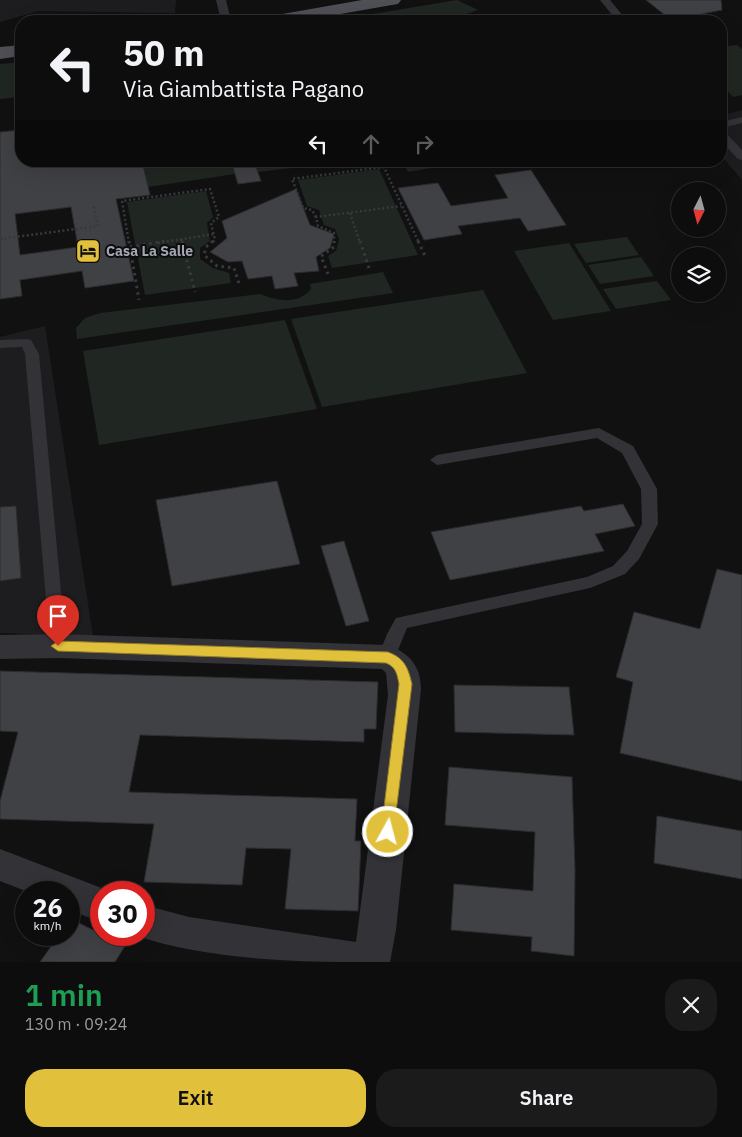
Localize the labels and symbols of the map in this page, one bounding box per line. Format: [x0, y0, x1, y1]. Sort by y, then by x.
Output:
north arrow [671, 182, 726, 238]
hotel icon: Casa La Salle [75, 238, 101, 264]
place label: Casa La Salle [106, 242, 193, 260]
pin [37, 595, 79, 646]
position arrow [361, 805, 413, 857]
speed limit sign: 30 [90, 881, 155, 946]

